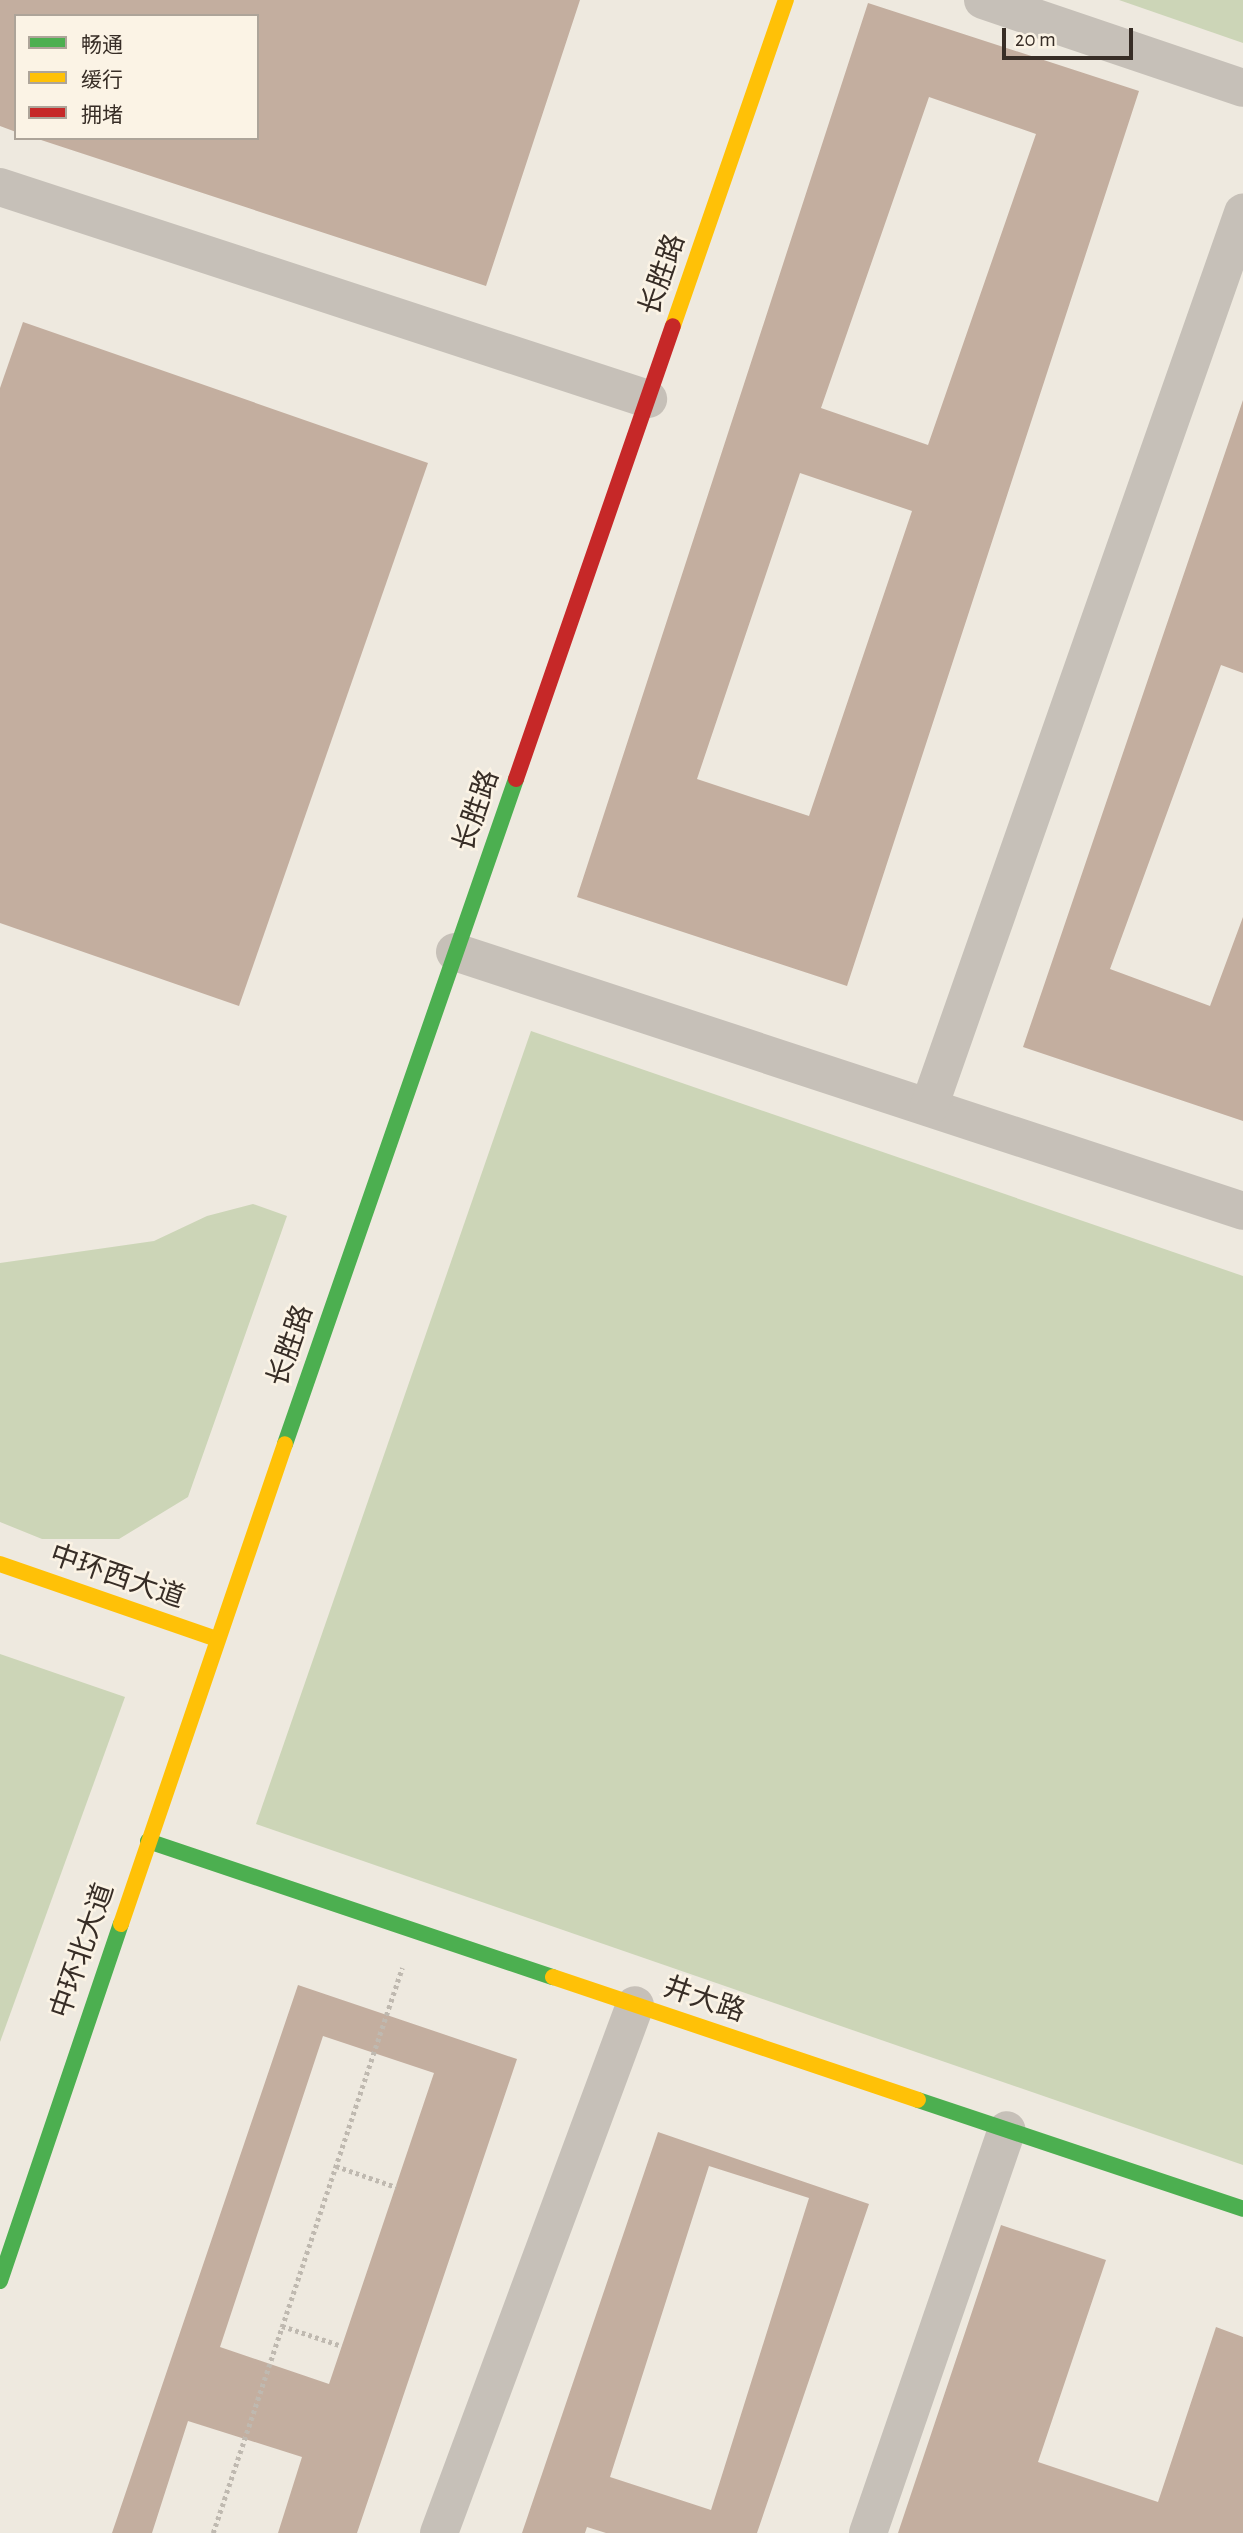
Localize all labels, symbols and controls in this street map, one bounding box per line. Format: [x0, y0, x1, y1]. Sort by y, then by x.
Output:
legend [14, 14, 259, 140]
scale bar [1005, 14, 1136, 58]
text: 20 m [1015, 29, 1056, 50]
text: 畅通 [81, 35, 123, 56]
text: 缓行 [81, 70, 123, 91]
text: 拥堵 [81, 105, 123, 126]
street label: 长胜路 [633, 230, 693, 320]
street label: 长胜路 [447, 766, 507, 856]
street label: 长胜路 [261, 1301, 321, 1391]
street label: 中环西大道 [45, 1538, 189, 1616]
street label: 中环北大道 [44, 1879, 122, 2023]
street label: 井大路 [659, 1970, 749, 2030]

